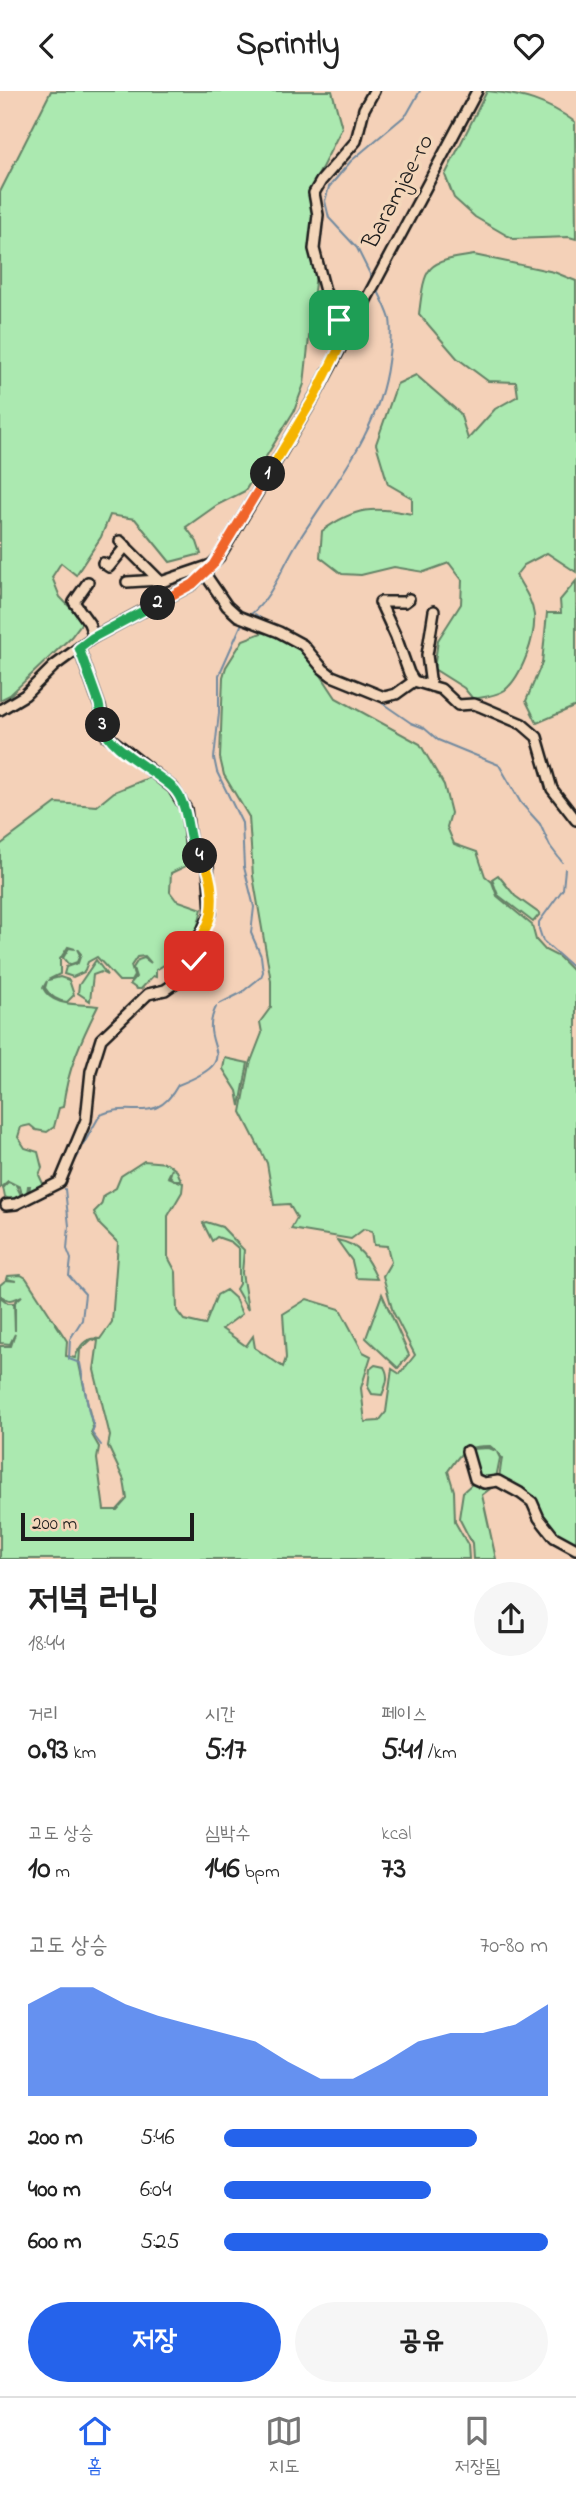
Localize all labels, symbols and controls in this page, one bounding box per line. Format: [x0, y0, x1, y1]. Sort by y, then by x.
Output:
text: Sprintly [236, 22, 340, 69]
icon: back [28, 27, 66, 65]
icon: heart [510, 27, 548, 65]
street label: Baramjae-ro [354, 128, 444, 257]
pin [309, 290, 369, 350]
icon: arrive [320, 301, 358, 339]
pin: 1 [250, 457, 286, 491]
text: 1 [264, 460, 271, 487]
pin: 2 [140, 585, 176, 621]
text: 2 [153, 589, 162, 616]
pin: 3 [86, 707, 120, 743]
text: 3 [99, 711, 106, 738]
pin: 4 [182, 839, 218, 873]
text: 4 [196, 842, 203, 869]
pin [164, 931, 224, 991]
icon: check [175, 942, 213, 980]
scale bar [21, 1511, 194, 1542]
text: 200 m [32, 1511, 77, 1538]
text: 저녁 러닝 [28, 1574, 160, 1630]
button: share [474, 1582, 548, 1656]
text: 18:44 [28, 1628, 65, 1661]
text: 거리 [28, 1702, 59, 1729]
text: 시간 [205, 1702, 235, 1729]
text: 페이스 [381, 1702, 427, 1729]
text: 0.93 [28, 1729, 69, 1773]
text: 5:17 [205, 1729, 246, 1773]
text: 5:41 [381, 1729, 423, 1773]
text: km [69, 1740, 96, 1767]
text: /km [423, 1740, 457, 1767]
text: 고도 상승 [28, 1821, 94, 1848]
text: 심박수 [205, 1821, 251, 1848]
text: kcal [381, 1821, 412, 1848]
text: 10 [28, 1848, 51, 1892]
text: 146 [205, 1848, 240, 1892]
text: 73 [381, 1848, 406, 1892]
text: m [51, 1859, 70, 1886]
text: bpm [240, 1859, 280, 1886]
text: 고도 상승 [28, 1930, 108, 1963]
text: 70–80 m [480, 1930, 548, 1963]
text: 200 m [28, 2122, 83, 2155]
text: 5:46 [140, 2122, 175, 2155]
text: 400 m [28, 2174, 81, 2207]
text: 6:04 [140, 2174, 172, 2207]
text: 600 m [28, 2226, 82, 2259]
text: 5:25 [140, 2226, 180, 2259]
button: 저장 [28, 2302, 281, 2382]
button: 공유 [295, 2302, 548, 2382]
tab: 홈 [76, 2412, 114, 2481]
tab: 지도 [265, 2412, 303, 2481]
tab: 저장됨 [454, 2412, 500, 2481]

